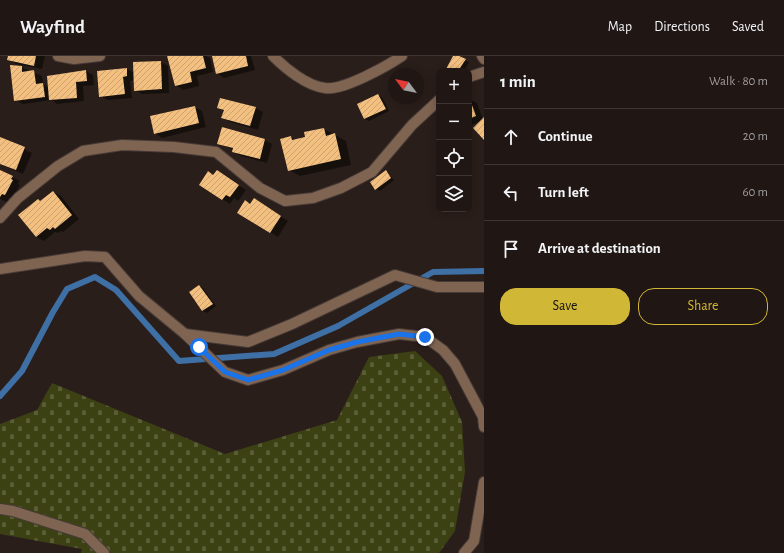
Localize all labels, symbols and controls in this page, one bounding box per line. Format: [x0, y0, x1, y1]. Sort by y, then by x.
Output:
text: Wayfind [20, 18, 85, 37]
text: Map [608, 20, 632, 34]
text: Directions [654, 20, 710, 34]
text: Saved [732, 20, 764, 34]
north arrow [388, 68, 424, 104]
map controls [436, 68, 472, 212]
button: + [436, 68, 472, 104]
text: 1 min [500, 73, 536, 90]
text: Walk · 80 m [709, 75, 768, 88]
button: − [436, 104, 472, 140]
icon: ahead [500, 126, 522, 148]
text: Continue [538, 129, 593, 144]
text: 20 m [743, 130, 768, 143]
button: locate [436, 140, 472, 176]
button: layers [436, 176, 472, 212]
icon: left [500, 182, 522, 204]
text: Turn left [538, 185, 589, 200]
text: 60 m [742, 186, 768, 199]
icon: arrive [500, 238, 522, 260]
text: Arrive at destination [538, 241, 661, 256]
button: Save [500, 288, 630, 325]
button: Share [638, 288, 768, 325]
route end [416, 328, 434, 346]
route start [190, 338, 208, 356]

